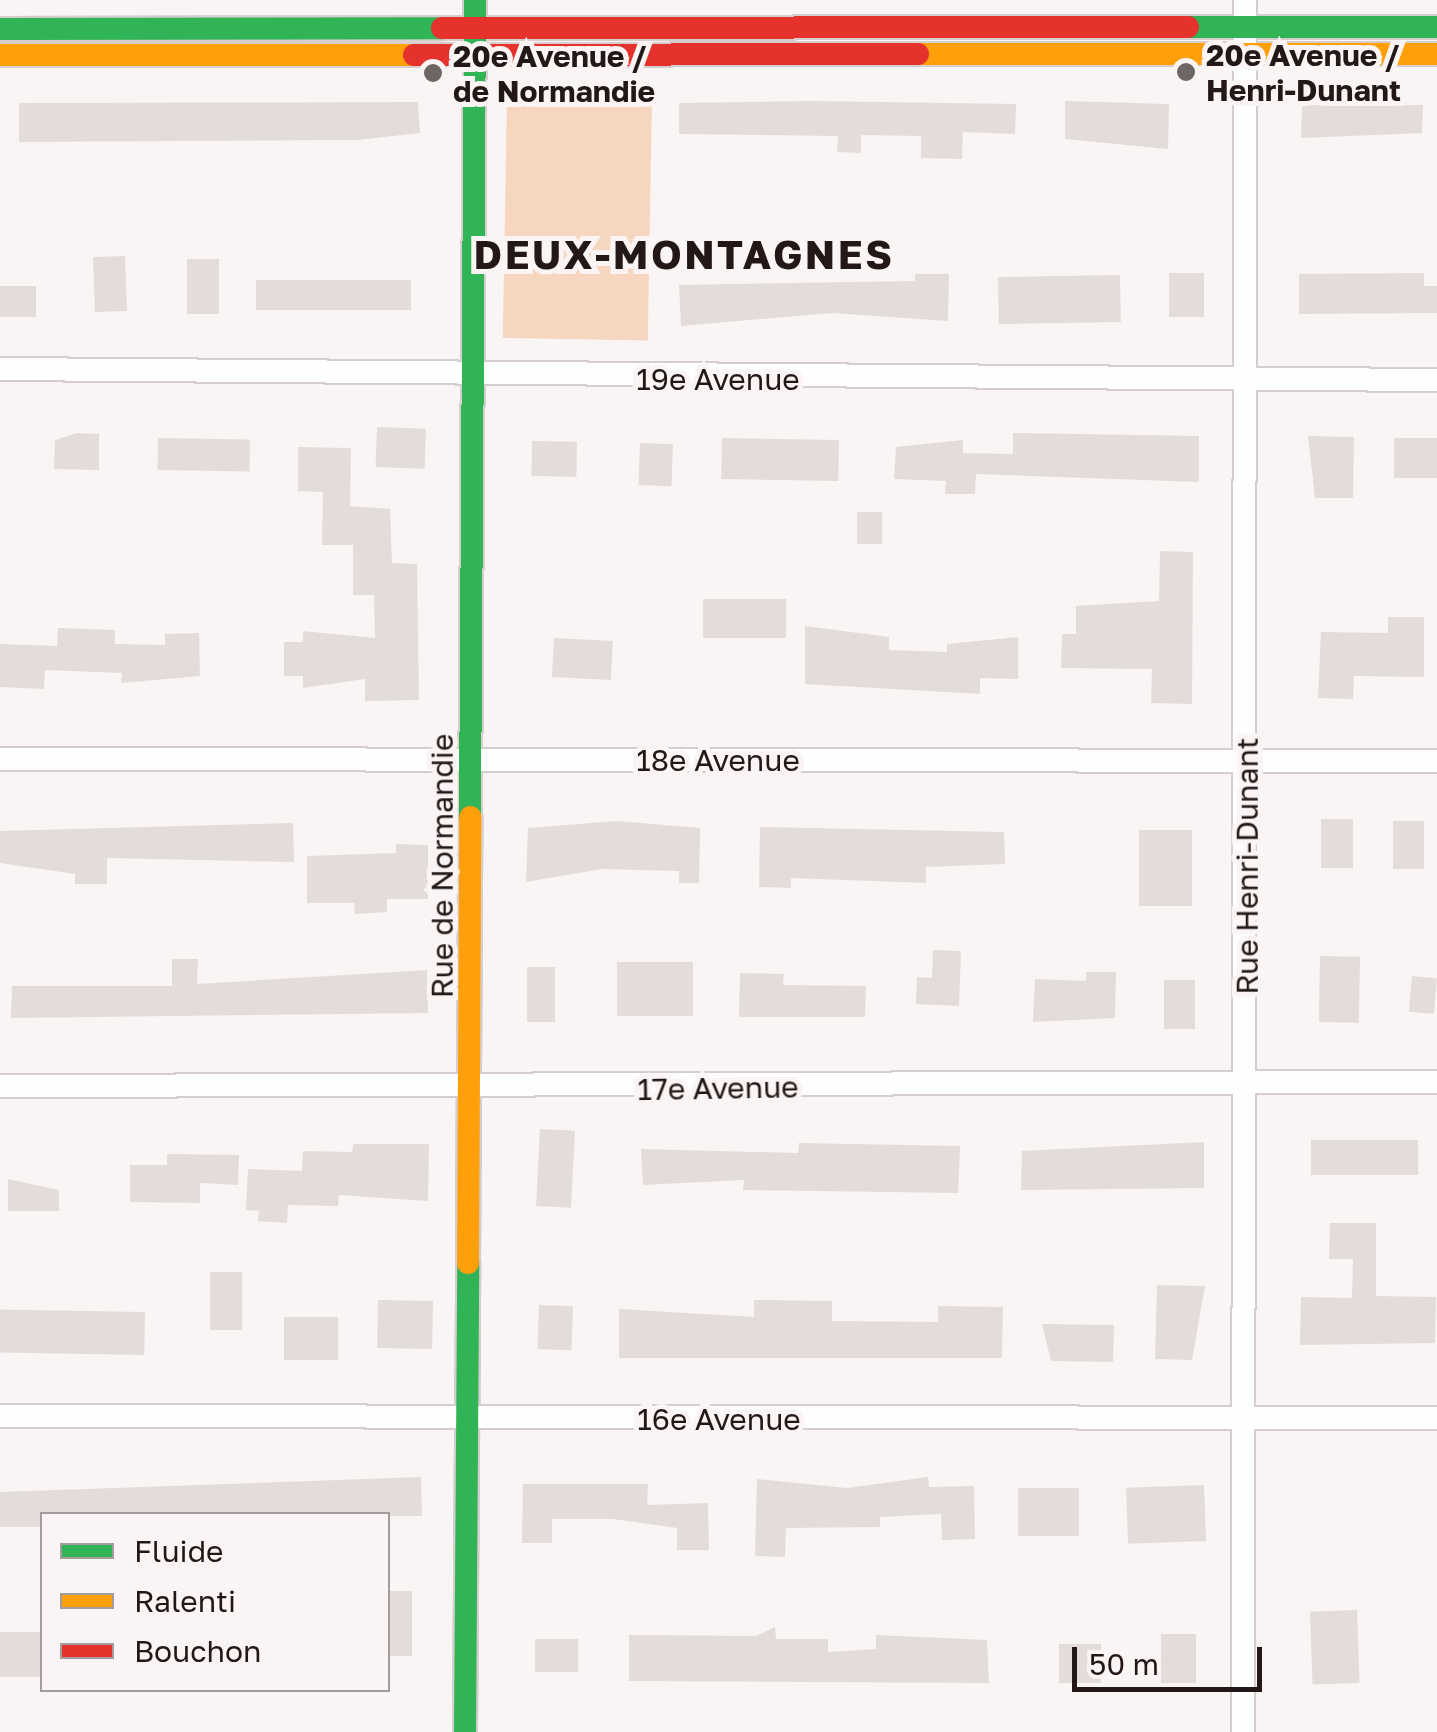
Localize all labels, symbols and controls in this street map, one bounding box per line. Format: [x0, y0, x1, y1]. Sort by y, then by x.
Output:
place label: 20e Avenue / Henri-Dunant [1206, 37, 1401, 108]
place label: 20e Avenue / de Normandie [453, 38, 655, 108]
marker: 20e Avenue / Henri-Dunant [1175, 61, 1197, 83]
marker: 20e Avenue / de Normandie [422, 62, 444, 84]
district label: DEUX-MONTAGNES [474, 230, 894, 278]
street label: 19e Avenue [636, 361, 800, 397]
street label: Rue de Normandie [424, 734, 460, 998]
street label: Rue Henri-Dunant [1229, 737, 1265, 995]
street label: 18e Avenue [636, 742, 800, 778]
street label: 17e Avenue [637, 1069, 799, 1107]
street label: 16e Avenue [637, 1401, 801, 1437]
legend [40, 1512, 390, 1692]
text: Fluide [134, 1533, 224, 1569]
text: Ralenti [134, 1583, 236, 1619]
scale bar [1077, 1627, 1267, 1689]
text: Bouchon [134, 1633, 262, 1669]
text: 50 m [1089, 1646, 1159, 1682]

